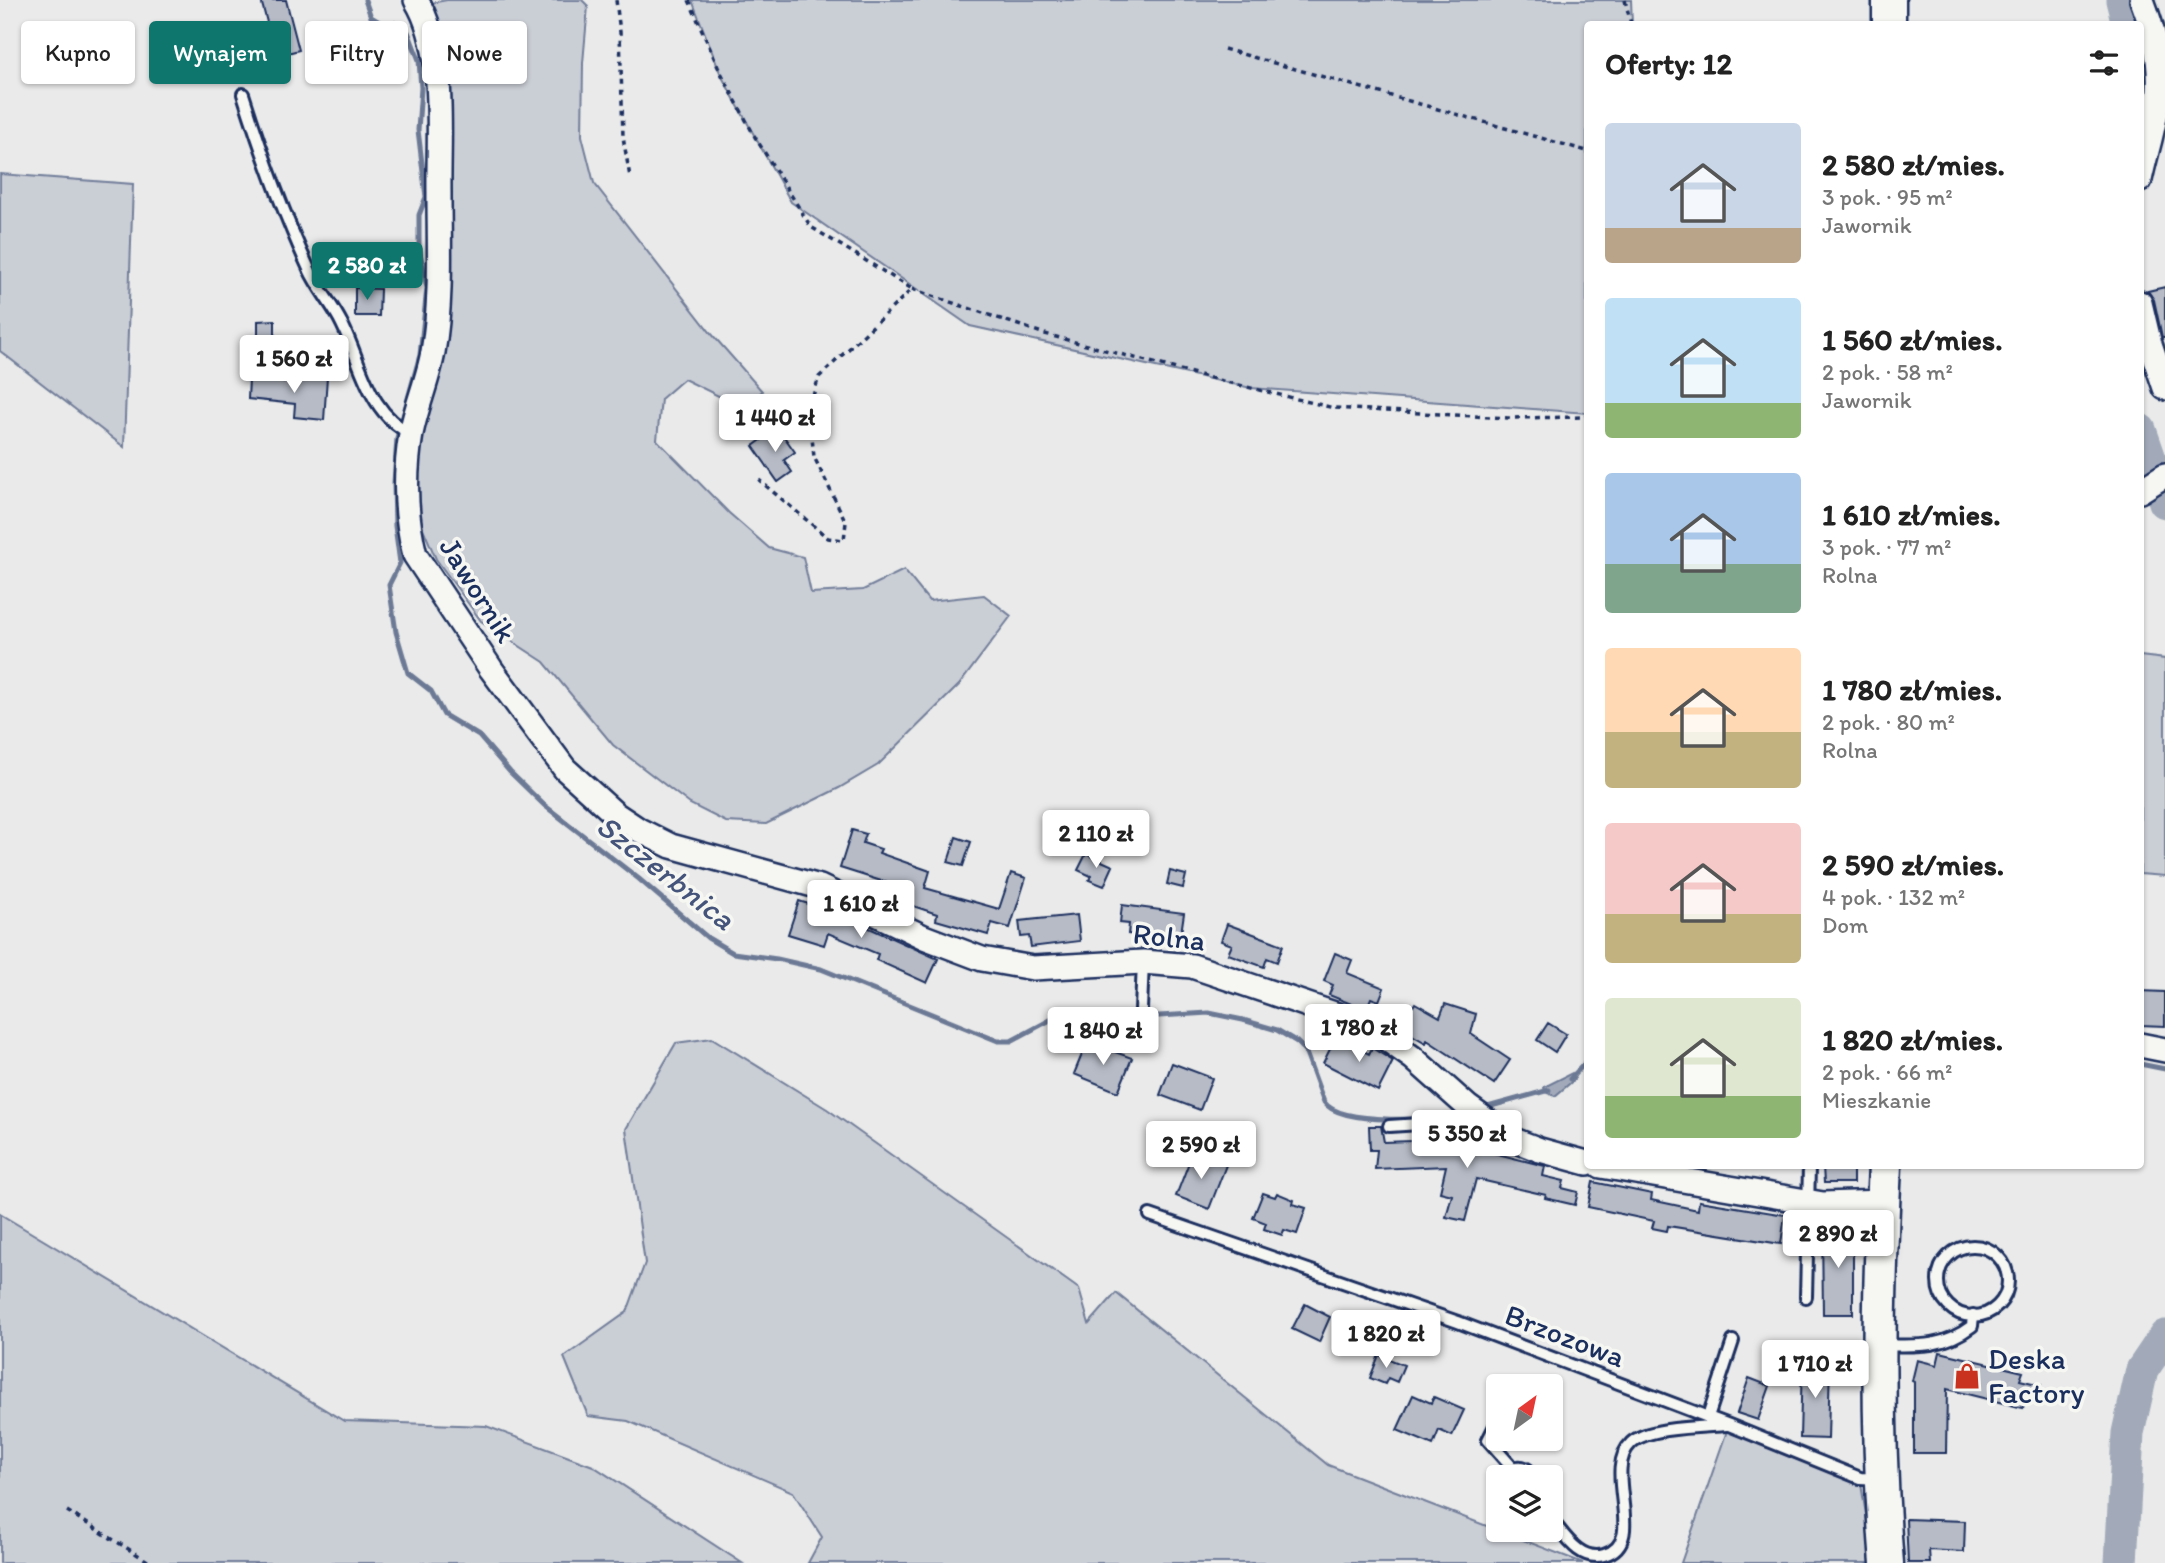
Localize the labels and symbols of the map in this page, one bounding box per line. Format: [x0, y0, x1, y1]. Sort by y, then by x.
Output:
pin: 2 580 zł [295, 243, 439, 302]
pin: 1 560 zł [222, 336, 366, 395]
pin: 1 440 zł [703, 394, 847, 454]
street label: Jawornik [432, 530, 525, 649]
water label: Szczerbnica [589, 806, 743, 938]
pin: 2 110 zł [1024, 810, 1168, 870]
pin: 1 610 zł [789, 880, 933, 940]
street label: Rolna [1131, 914, 1207, 959]
pin: 1 780 zł [1287, 1004, 1431, 1064]
pin: 1 840 zł [1031, 1007, 1175, 1067]
pin: 5 350 zł [1395, 1110, 1539, 1170]
pin: 2 590 zł [1129, 1122, 1273, 1181]
pin: 2 890 zł [1766, 1210, 1910, 1270]
street label: Brzozowa [1500, 1296, 1631, 1375]
pin: 1 820 zł [1314, 1310, 1458, 1370]
pin: 1 710 zł [1743, 1340, 1887, 1400]
place label: Deska Factory [1988, 1340, 2085, 1411]
shop icon: Deska Factory [1952, 1361, 1982, 1391]
north arrow [1486, 1374, 1563, 1451]

